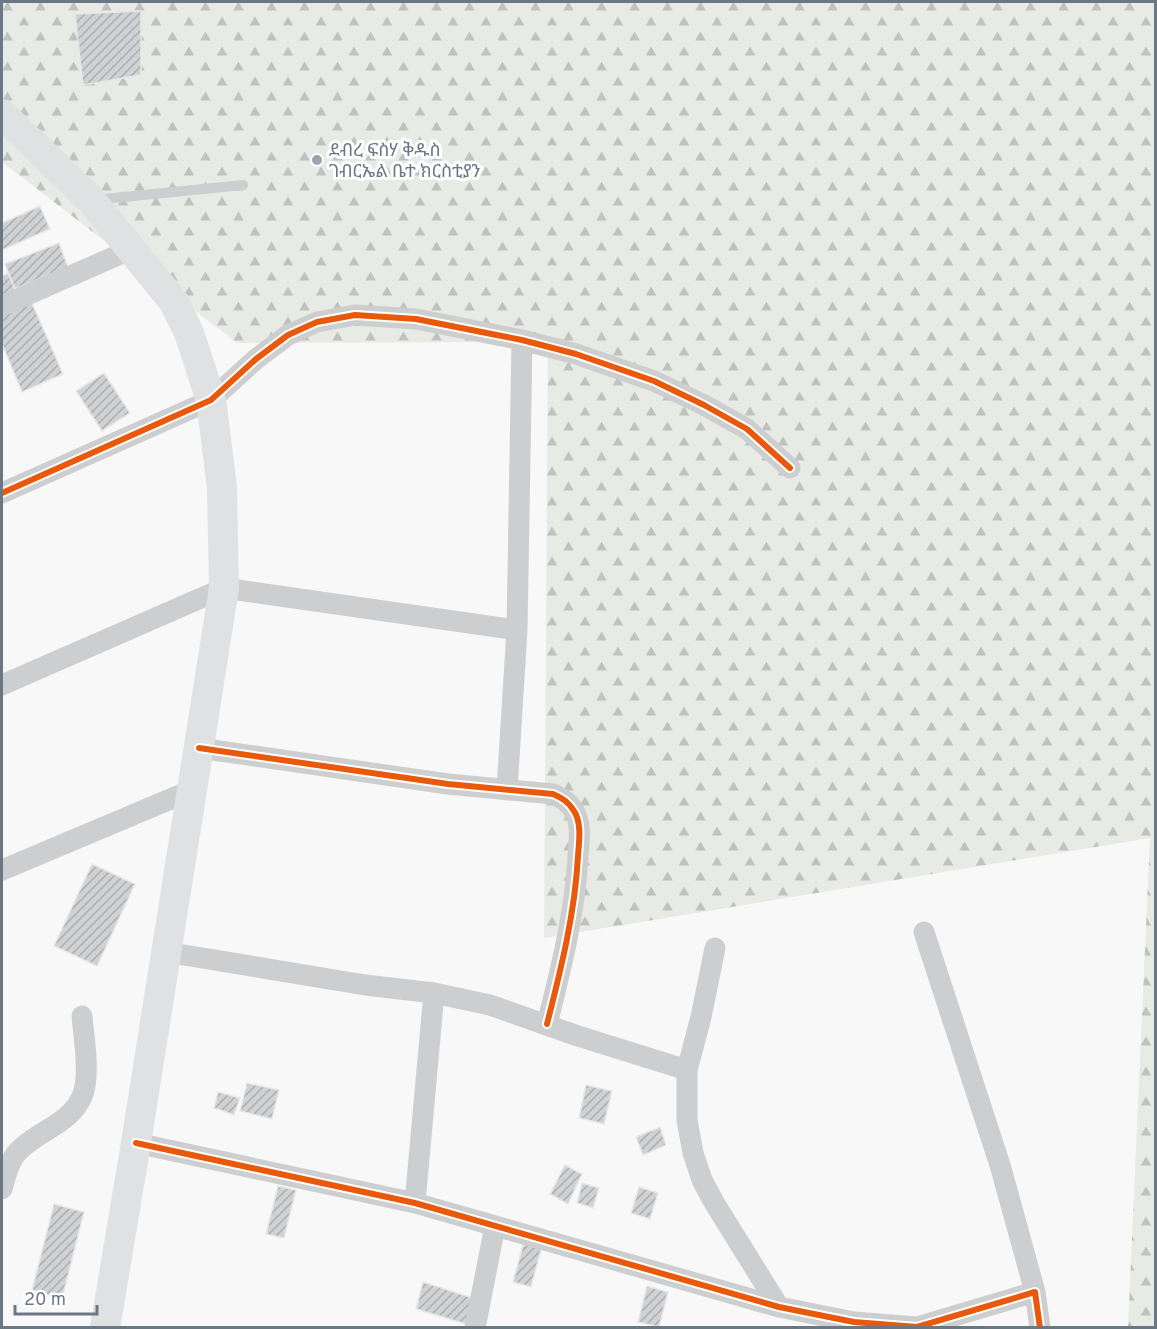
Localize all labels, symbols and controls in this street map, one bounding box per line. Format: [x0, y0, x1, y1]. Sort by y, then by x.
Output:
place label: ደብረ ፍስሃ ቅዱስ ገብርኤል ቤተ ክርስቲያን [329, 140, 481, 184]
marker: ደብረ ፍስሃ ቅዱስ ገብርኤል ቤተ ክርስቲያን [310, 153, 324, 167]
scale bar [15, 1278, 98, 1316]
text: 20 m [24, 1289, 66, 1312]

